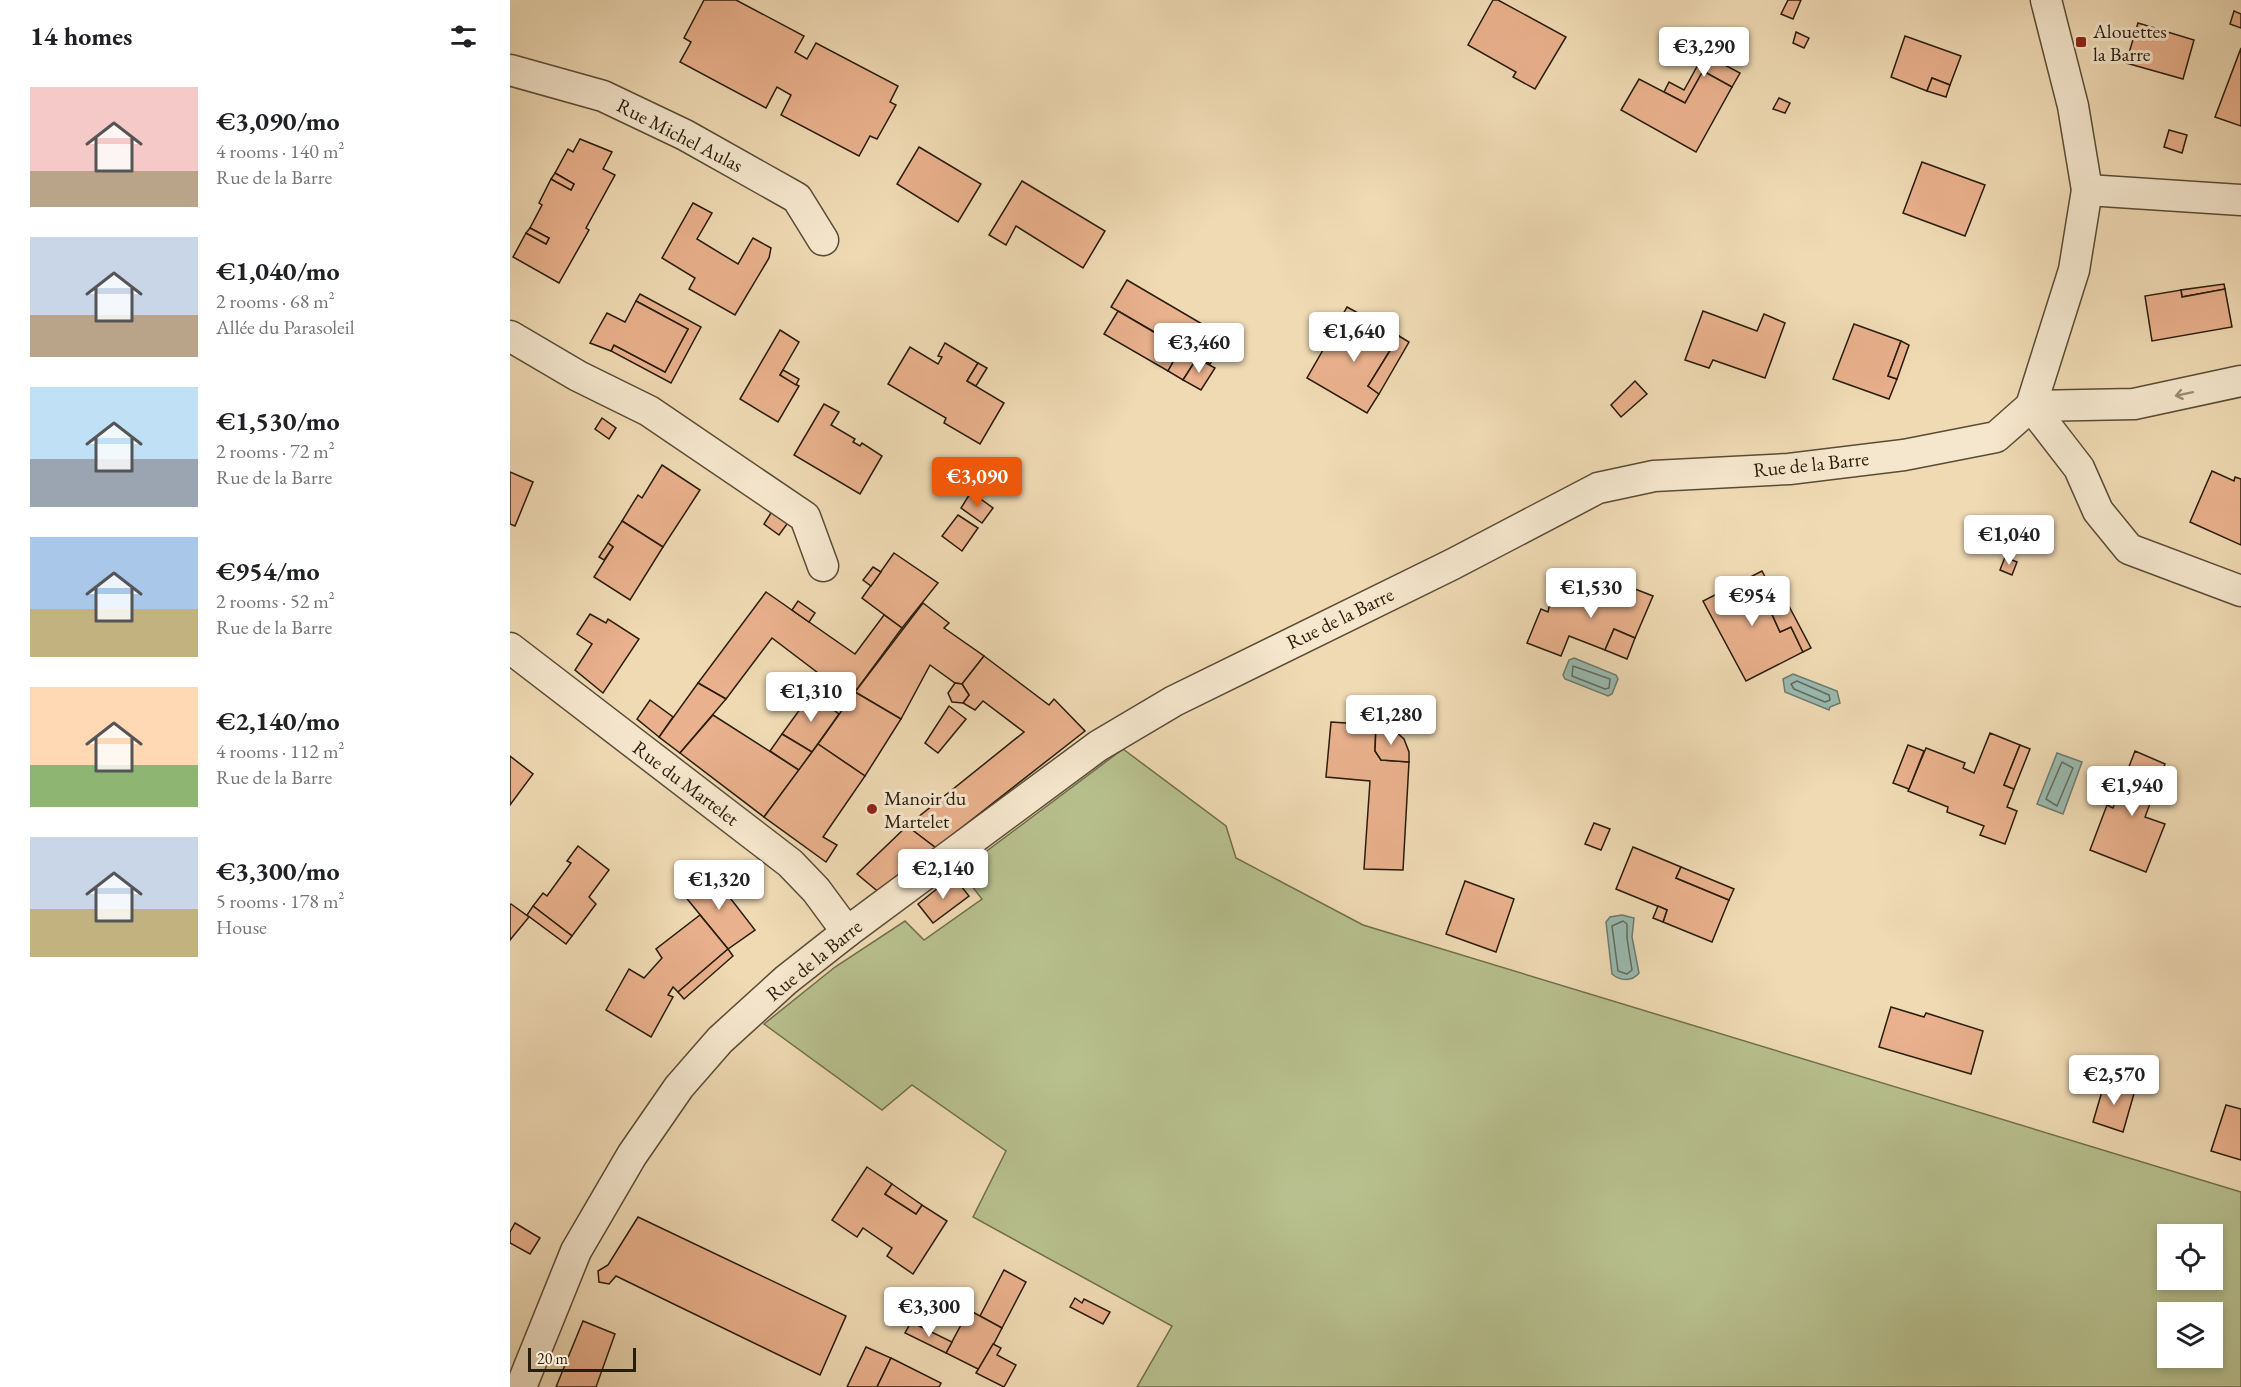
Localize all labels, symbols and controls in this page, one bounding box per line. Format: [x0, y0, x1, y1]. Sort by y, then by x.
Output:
place label: Alouettes la Barre [2092, 18, 2167, 67]
text: 14 homes [30, 19, 132, 53]
icon: filters [447, 20, 480, 53]
pin: €3,290 [1655, 27, 1753, 78]
text: €3,290 [1673, 33, 1735, 59]
marker: Alouettes la Barre [2074, 35, 2088, 49]
street label: Rue Michel Aulas [613, 92, 747, 178]
text: €3,090/mo [216, 104, 340, 138]
icon: home [78, 111, 150, 183]
text: 4 rooms · 140 m² [216, 138, 344, 164]
text: Rue de la Barre [216, 164, 332, 190]
text: €1,040/mo [216, 254, 340, 288]
icon: home [78, 261, 150, 333]
text: 2 rooms · 68 m² [216, 288, 335, 314]
pin: €1,640 [1305, 312, 1403, 363]
text: Allée du Parasoleil [216, 314, 355, 340]
text: €1,640 [1323, 318, 1385, 344]
pin: €3,460 [1150, 323, 1248, 374]
text: €3,460 [1168, 329, 1230, 355]
one-way arrow [2175, 388, 2194, 400]
text: €1,530/mo [216, 404, 340, 438]
icon: home [78, 411, 150, 483]
text: 2 rooms · 72 m² [216, 438, 335, 464]
street label: Rue de la Barre [1752, 445, 1870, 483]
pin: €3,090 [928, 457, 1026, 508]
text: €3,090 [946, 463, 1008, 489]
text: Rue de la Barre [216, 464, 332, 490]
pin: €1,040 [1960, 515, 2058, 566]
text: €1,040 [1978, 521, 2040, 547]
text: €954/mo [216, 554, 319, 588]
icon: home [78, 561, 150, 633]
pin: €1,530 [1542, 568, 1640, 619]
text: €1,530 [1560, 574, 1622, 600]
pin: €954 [1716, 576, 1788, 627]
street label: Rue de la Barre [1282, 581, 1398, 655]
text: €954 [1729, 582, 1775, 608]
text: 2 rooms · 52 m² [216, 588, 335, 614]
text: Rue de la Barre [216, 614, 332, 640]
pin: €1,310 [762, 672, 860, 723]
text: €1,310 [780, 678, 842, 704]
pin: €1,280 [1342, 695, 1440, 746]
text: €1,280 [1360, 701, 1422, 727]
text: €2,140/mo [216, 704, 340, 738]
icon: home [78, 711, 150, 783]
street label: Rue du Martelet [628, 735, 745, 832]
text: 4 rooms · 112 m² [216, 738, 344, 764]
text: Rue de la Barre [216, 764, 332, 790]
pin: €1,940 [2083, 766, 2181, 817]
text: €1,940 [2101, 772, 2163, 798]
place label: Manoir du Martelet [884, 785, 967, 834]
marker: Manoir du Martelet [865, 802, 879, 816]
pin: €2,140 [894, 849, 992, 900]
text: €3,300/mo [216, 854, 340, 888]
text: €2,140 [912, 855, 974, 881]
pin: €1,320 [670, 860, 768, 911]
icon: home [78, 861, 150, 933]
text: €1,320 [688, 866, 750, 892]
text: 5 rooms · 178 m² [216, 888, 344, 914]
street label: Rue de la Barre [761, 913, 867, 1007]
text: House [216, 914, 267, 940]
pin: €2,570 [2065, 1055, 2163, 1106]
text: €2,570 [2083, 1061, 2145, 1087]
map controls [2157, 1224, 2223, 1368]
button: locate [2157, 1224, 2223, 1290]
pin: €3,300 [880, 1287, 978, 1338]
text: €3,300 [898, 1293, 960, 1319]
button: layers [2157, 1302, 2223, 1368]
scale bar [528, 1345, 636, 1372]
text: 20 m [537, 1348, 568, 1369]

